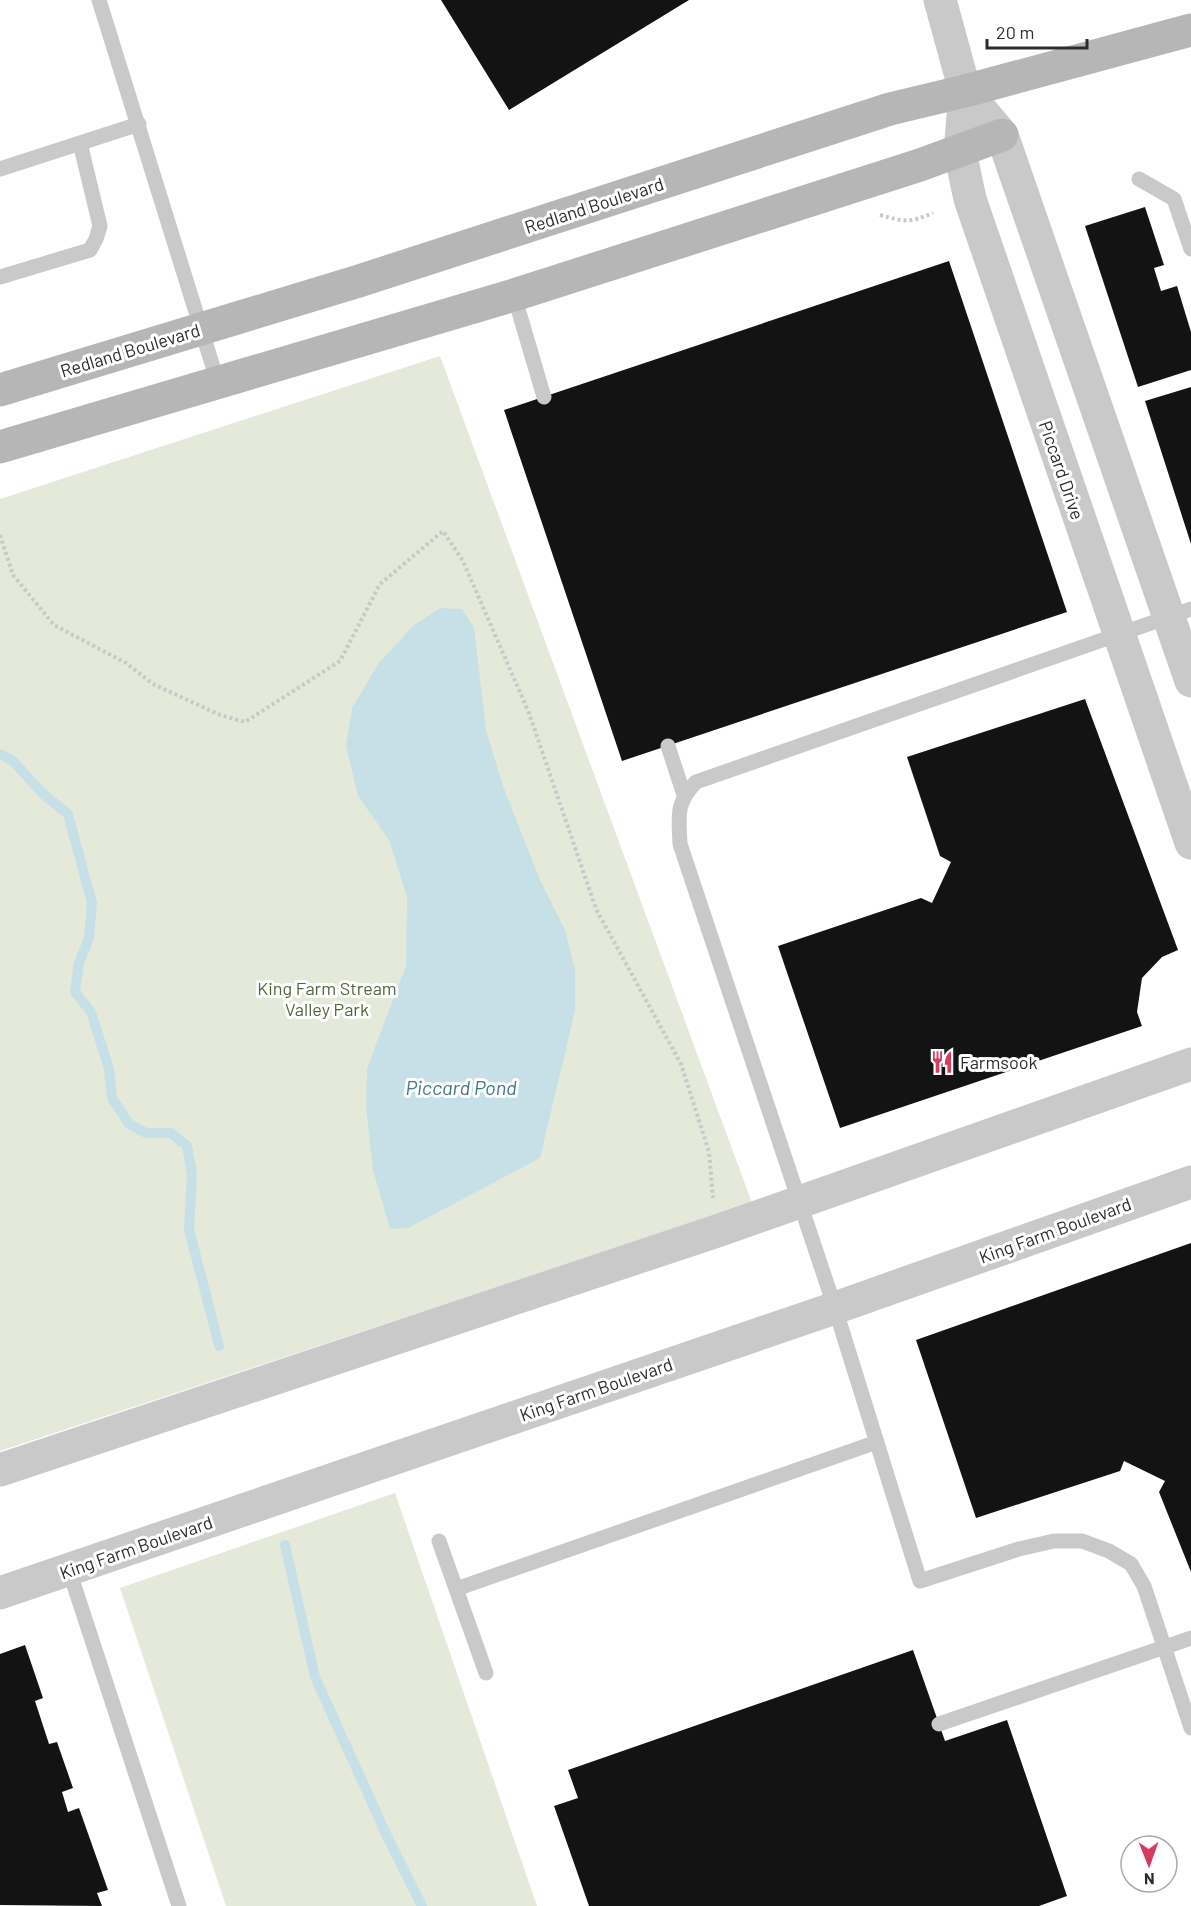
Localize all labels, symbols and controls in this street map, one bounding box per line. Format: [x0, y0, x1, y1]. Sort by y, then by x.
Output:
scale bar [987, 12, 1088, 50]
text: 20 m [996, 21, 1034, 43]
street label: Redland Boulevard [522, 172, 666, 238]
street label: Redland Boulevard [58, 318, 202, 382]
street label: Piccard Drive [1035, 418, 1089, 522]
park label: King Farm Stream Valley Park [257, 977, 397, 1020]
restaurant icon: Farmsook [929, 1049, 955, 1075]
place label: Farmsook [960, 1051, 1038, 1073]
water label: Piccard Pond [405, 1075, 517, 1099]
street label: King Farm Boulevard [976, 1192, 1134, 1268]
street label: King Farm Boulevard [517, 1352, 675, 1426]
street label: King Farm Boulevard [57, 1510, 215, 1584]
north arrow [1119, 1834, 1179, 1894]
text: N [1144, 1870, 1155, 1889]

